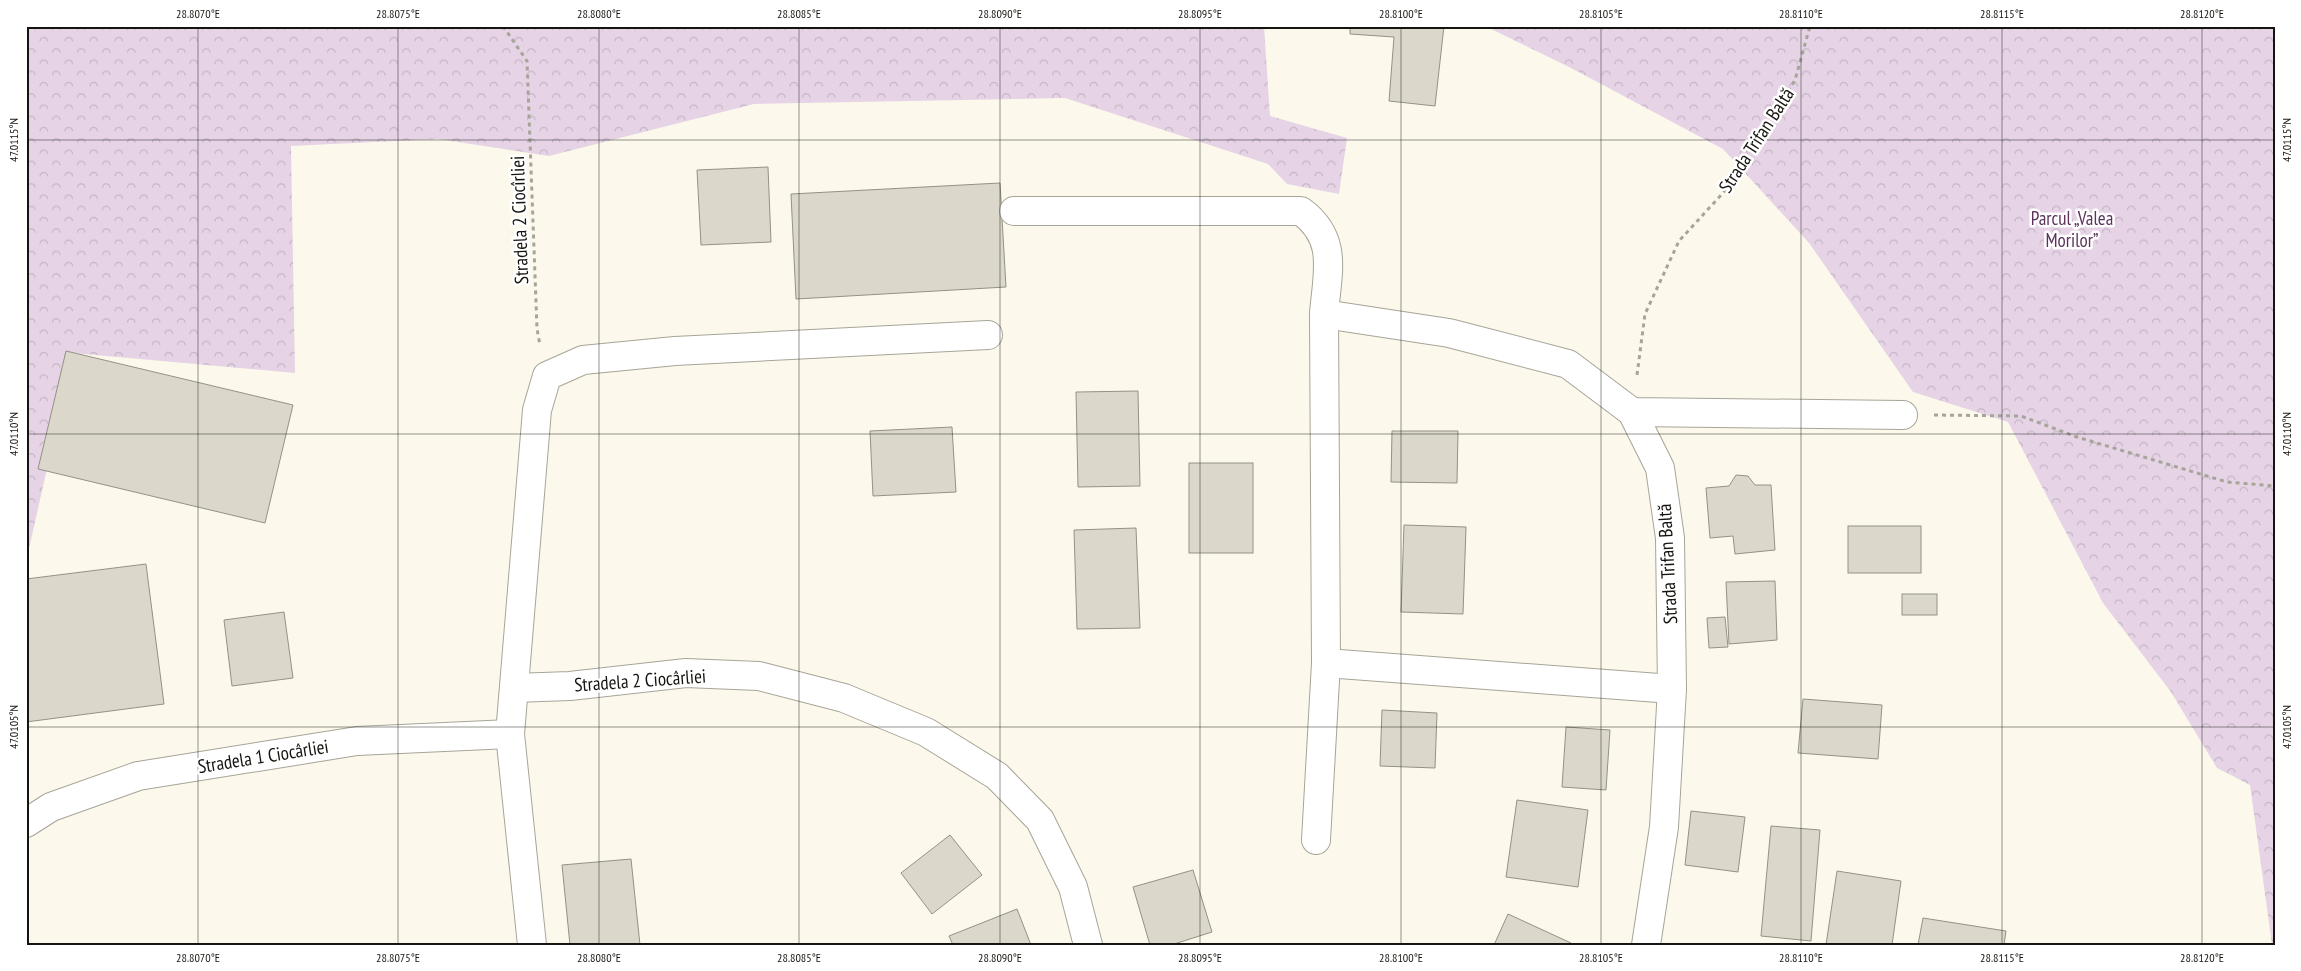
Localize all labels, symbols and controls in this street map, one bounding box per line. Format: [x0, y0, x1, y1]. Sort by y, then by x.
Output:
text: 28.8070°E [176, 6, 220, 21]
text: 28.8075°E [376, 6, 420, 21]
text: 28.8080°E [577, 6, 621, 21]
text: 28.8085°E [777, 6, 821, 21]
text: 28.8090°E [978, 6, 1022, 21]
text: 28.8095°E [1178, 6, 1222, 21]
text: 28.8100°E [1379, 6, 1423, 21]
text: 28.8105°E [1579, 6, 1623, 21]
text: 28.8110°E [1779, 6, 1823, 21]
text: 28.8115°E [1980, 6, 2024, 21]
text: 28.8120°E [2180, 6, 2224, 21]
street label: Strada Trifan Baltă [1713, 83, 1799, 197]
text: 47.0115°N [6, 118, 21, 162]
text: 47.0115°N [2279, 118, 2294, 162]
street label: Stradela 2 Ciocîrliei [505, 155, 533, 285]
park label: Parcul „Valea Morilor” [2031, 206, 2113, 252]
text: 47.0110°N [6, 412, 21, 456]
text: 47.0110°N [2279, 412, 2294, 456]
street label: Strada Trifan Baltă [1652, 503, 1682, 625]
street label: Stradela 2 Ciocârliei [573, 663, 707, 697]
text: 47.0105°N [6, 705, 21, 749]
text: 47.0105°N [2279, 705, 2294, 749]
street label: Stradela 1 Ciocârliei [196, 734, 330, 778]
text: 28.8070°E [176, 950, 220, 965]
text: 28.8075°E [376, 950, 420, 965]
text: 28.8080°E [577, 950, 621, 965]
text: 28.8085°E [777, 950, 821, 965]
text: 28.8090°E [978, 950, 1022, 965]
text: 28.8095°E [1178, 950, 1222, 965]
text: 28.8100°E [1379, 950, 1423, 965]
text: 28.8105°E [1579, 950, 1623, 965]
text: 28.8110°E [1779, 950, 1823, 965]
text: 28.8115°E [1980, 950, 2024, 965]
text: 28.8120°E [2180, 950, 2224, 965]

